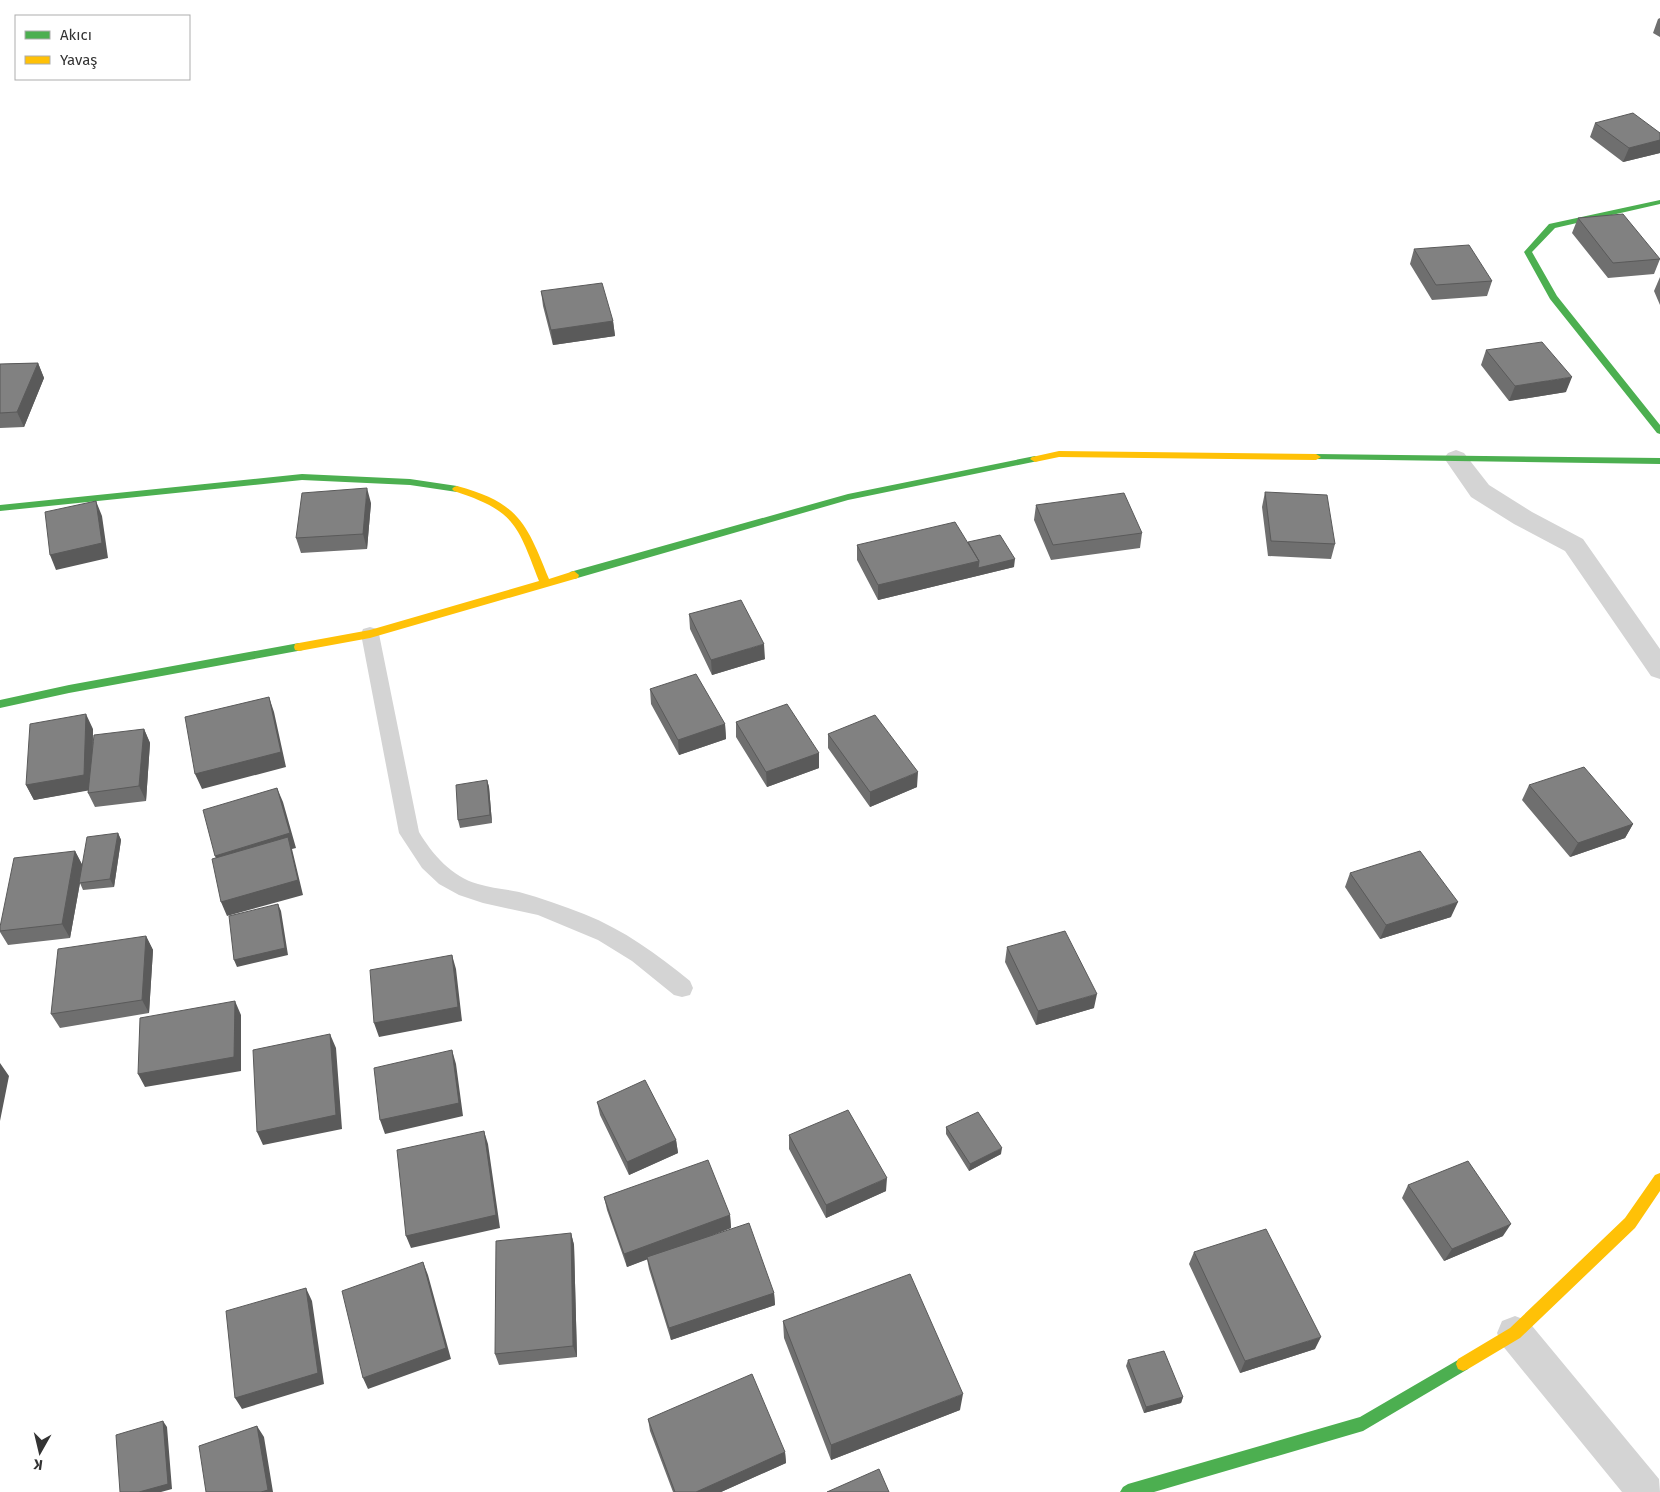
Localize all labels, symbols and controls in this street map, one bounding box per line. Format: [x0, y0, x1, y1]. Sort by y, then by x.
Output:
legend [15, 15, 190, 80]
text: Akıcı [60, 26, 92, 44]
text: Yavaş [60, 51, 97, 69]
north arrow [15, 1427, 65, 1477]
text: K [32, 1455, 44, 1473]

